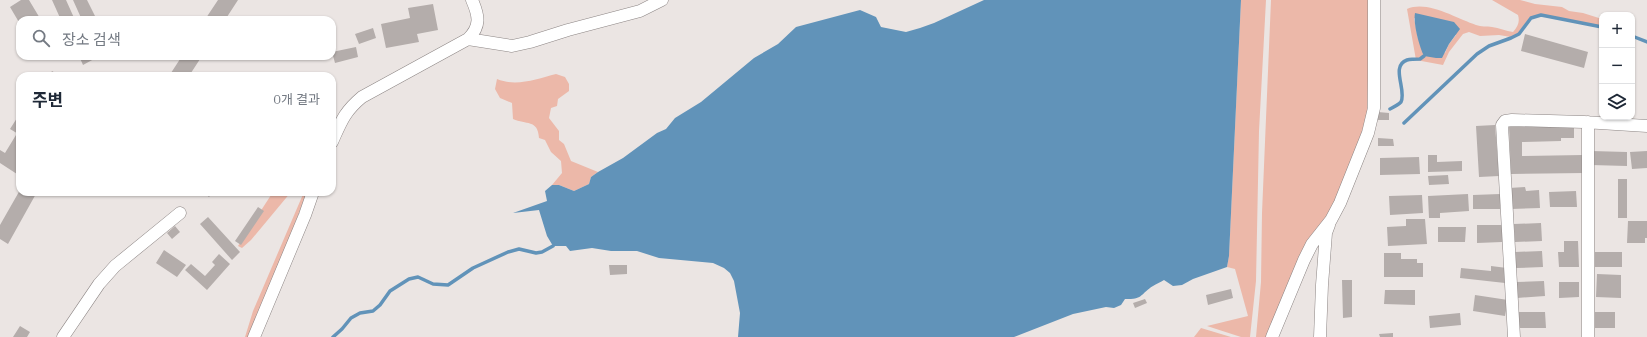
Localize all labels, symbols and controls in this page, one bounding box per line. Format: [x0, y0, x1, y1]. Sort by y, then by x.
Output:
map controls [1599, 12, 1635, 120]
button: + [1599, 12, 1635, 48]
search box [16, 16, 336, 60]
icon: search [30, 27, 52, 49]
text: 장소 검색 [62, 30, 121, 49]
button: − [1599, 48, 1635, 84]
button: layers [1599, 84, 1635, 120]
text: 주변 [32, 89, 63, 111]
text: 0개 결과 [273, 91, 320, 108]

